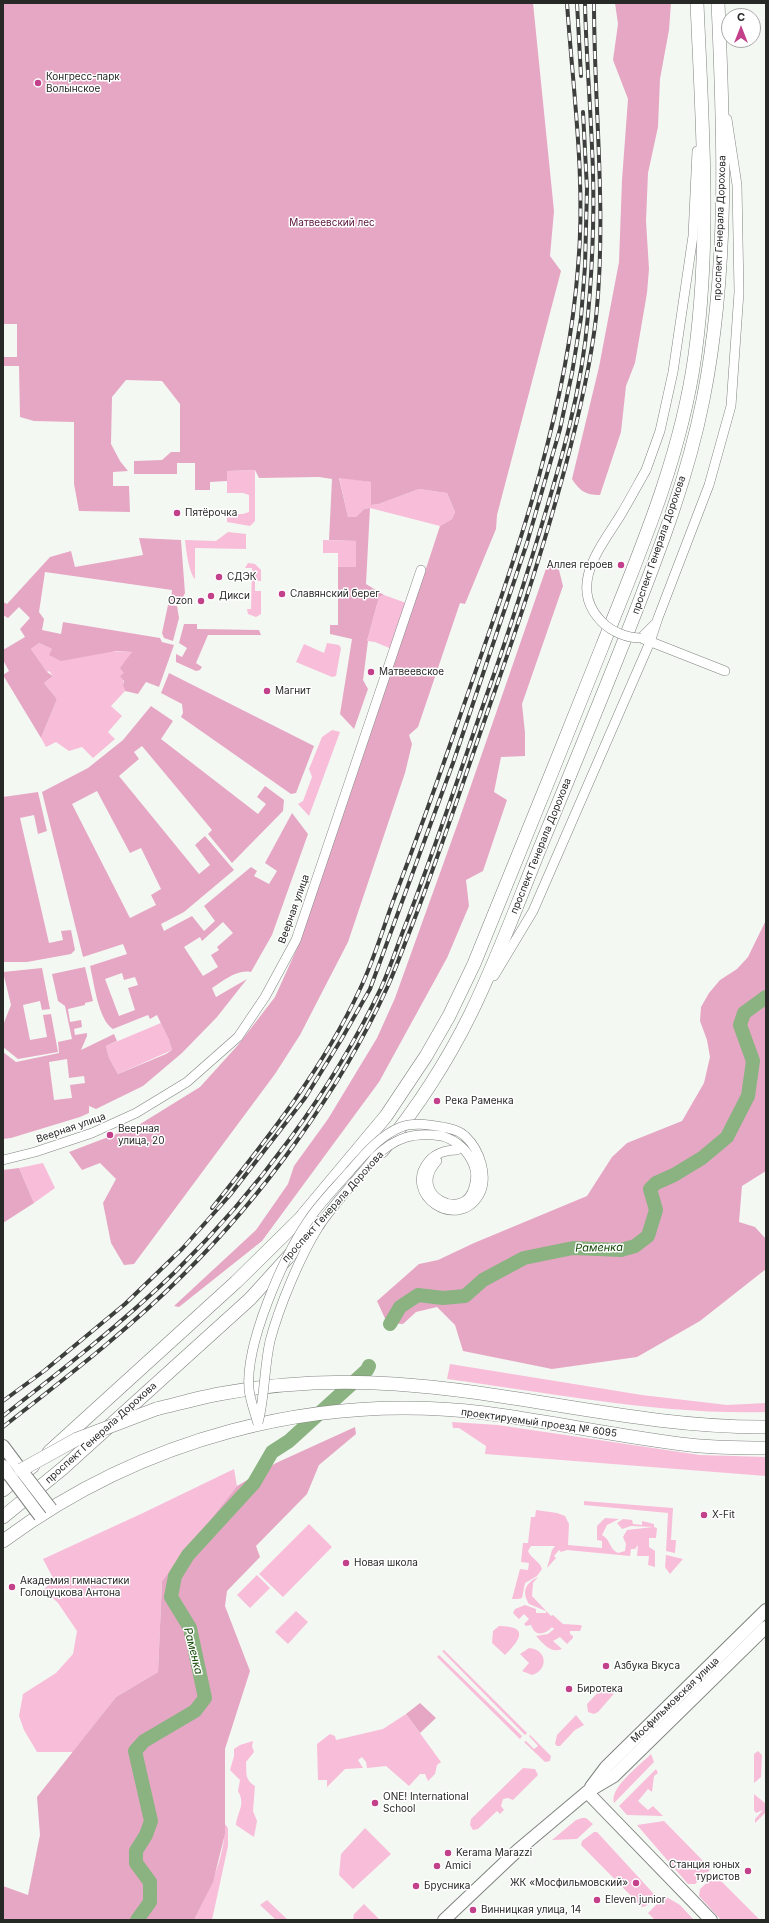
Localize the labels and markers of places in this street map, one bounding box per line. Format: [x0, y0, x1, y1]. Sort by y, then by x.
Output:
place label: Конгресс-парк Волынское [46, 71, 120, 94]
marker: Конгресс-парк Волынское [33, 78, 43, 88]
place label: Пятёрочка [185, 507, 237, 519]
marker: Пятёрочка [172, 508, 182, 518]
place label: Аллея героев [547, 559, 613, 571]
marker: Аллея героев [616, 560, 626, 570]
place label: СДЭК [227, 571, 257, 583]
marker: СДЭК [214, 572, 224, 582]
place label: Славянский берег [290, 588, 380, 600]
marker: Славянский берег [277, 589, 287, 599]
place label: Дикси [219, 590, 250, 602]
marker: Дикси [206, 591, 216, 601]
place label: Ozon [168, 595, 193, 607]
marker: Ozon [196, 596, 206, 606]
place label: Матвеевское [379, 666, 444, 678]
marker: Матвеевское [366, 667, 376, 677]
place label: Магнит [275, 685, 311, 697]
marker: Магнит [262, 686, 272, 696]
place label: Река Раменка [445, 1095, 513, 1107]
marker: Река Раменка [432, 1096, 442, 1106]
place label: Веерная улица, 20 [118, 1123, 165, 1146]
marker: Веерная улица, 20 [105, 1130, 115, 1140]
place label: X-Fit [712, 1509, 735, 1521]
marker: X-Fit [699, 1510, 709, 1520]
place label: Новая школа [354, 1557, 418, 1569]
marker: Новая школа [341, 1558, 351, 1568]
place label: Академия гимнастики Голоцуцкова Антона [20, 1575, 129, 1598]
marker: Академия гимнастики Голоцуцкова Антона [7, 1582, 17, 1592]
place label: Азбука Вкуса [614, 1660, 680, 1672]
marker: Азбука Вкуса [601, 1661, 611, 1671]
place label: Биротека [577, 1683, 623, 1695]
marker: Биротека [564, 1684, 574, 1694]
place label: ONE! International School [383, 1791, 469, 1814]
marker: ONE! International School [370, 1798, 380, 1808]
place label: Kerama Marazzi [456, 1847, 532, 1859]
marker: Kerama Marazzi [443, 1848, 453, 1858]
place label: Станция юных туристов [669, 1859, 740, 1882]
place label: Amici [445, 1860, 471, 1872]
marker: Amici [432, 1861, 442, 1871]
marker: Станция юных туристов [743, 1866, 753, 1876]
place label: ЖК «Мосфильмовский» [510, 1877, 628, 1889]
marker: ЖК «Мосфильмовский» [631, 1878, 641, 1888]
place label: Брусника [424, 1880, 470, 1892]
marker: Брусника [411, 1881, 421, 1891]
place label: Eleven junior [605, 1894, 665, 1906]
marker: Eleven junior [592, 1895, 602, 1905]
place label: Винницкая улица, 14 [481, 1904, 581, 1916]
marker: Винницкая улица, 14 [468, 1905, 478, 1915]

